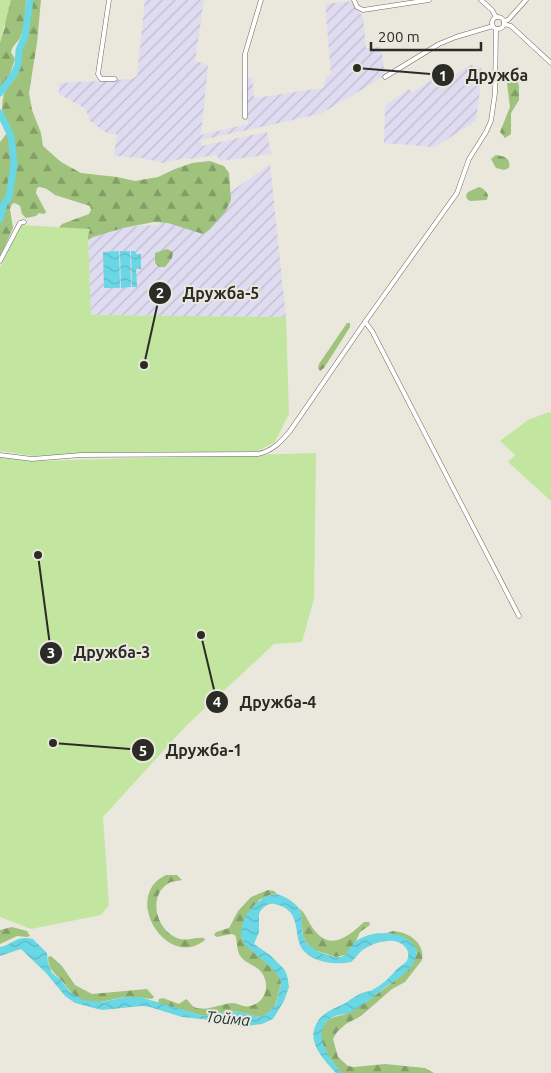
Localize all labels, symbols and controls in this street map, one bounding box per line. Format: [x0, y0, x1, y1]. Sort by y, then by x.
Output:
scale bar [371, 20, 481, 52]
text: 200 m [378, 28, 420, 45]
callout: Дружба [431, 60, 538, 91]
text: Дружба [466, 66, 528, 84]
text: 1 [439, 67, 447, 84]
callout: Дружба-5 [147, 278, 269, 309]
text: 2 [156, 284, 164, 301]
text: Дружба-5 [183, 284, 259, 302]
callout: Дружба-3 [39, 637, 160, 668]
text: Дружба-3 [74, 643, 150, 661]
text: 3 [47, 644, 55, 661]
callout: Дружба-4 [205, 687, 326, 718]
text: 4 [213, 693, 221, 710]
text: Дружба-4 [240, 693, 316, 711]
callout: Дружба-1 [131, 735, 253, 766]
text: Дружба-1 [166, 741, 242, 759]
text: 5 [139, 742, 147, 759]
water label: Тойма [205, 1007, 251, 1029]

